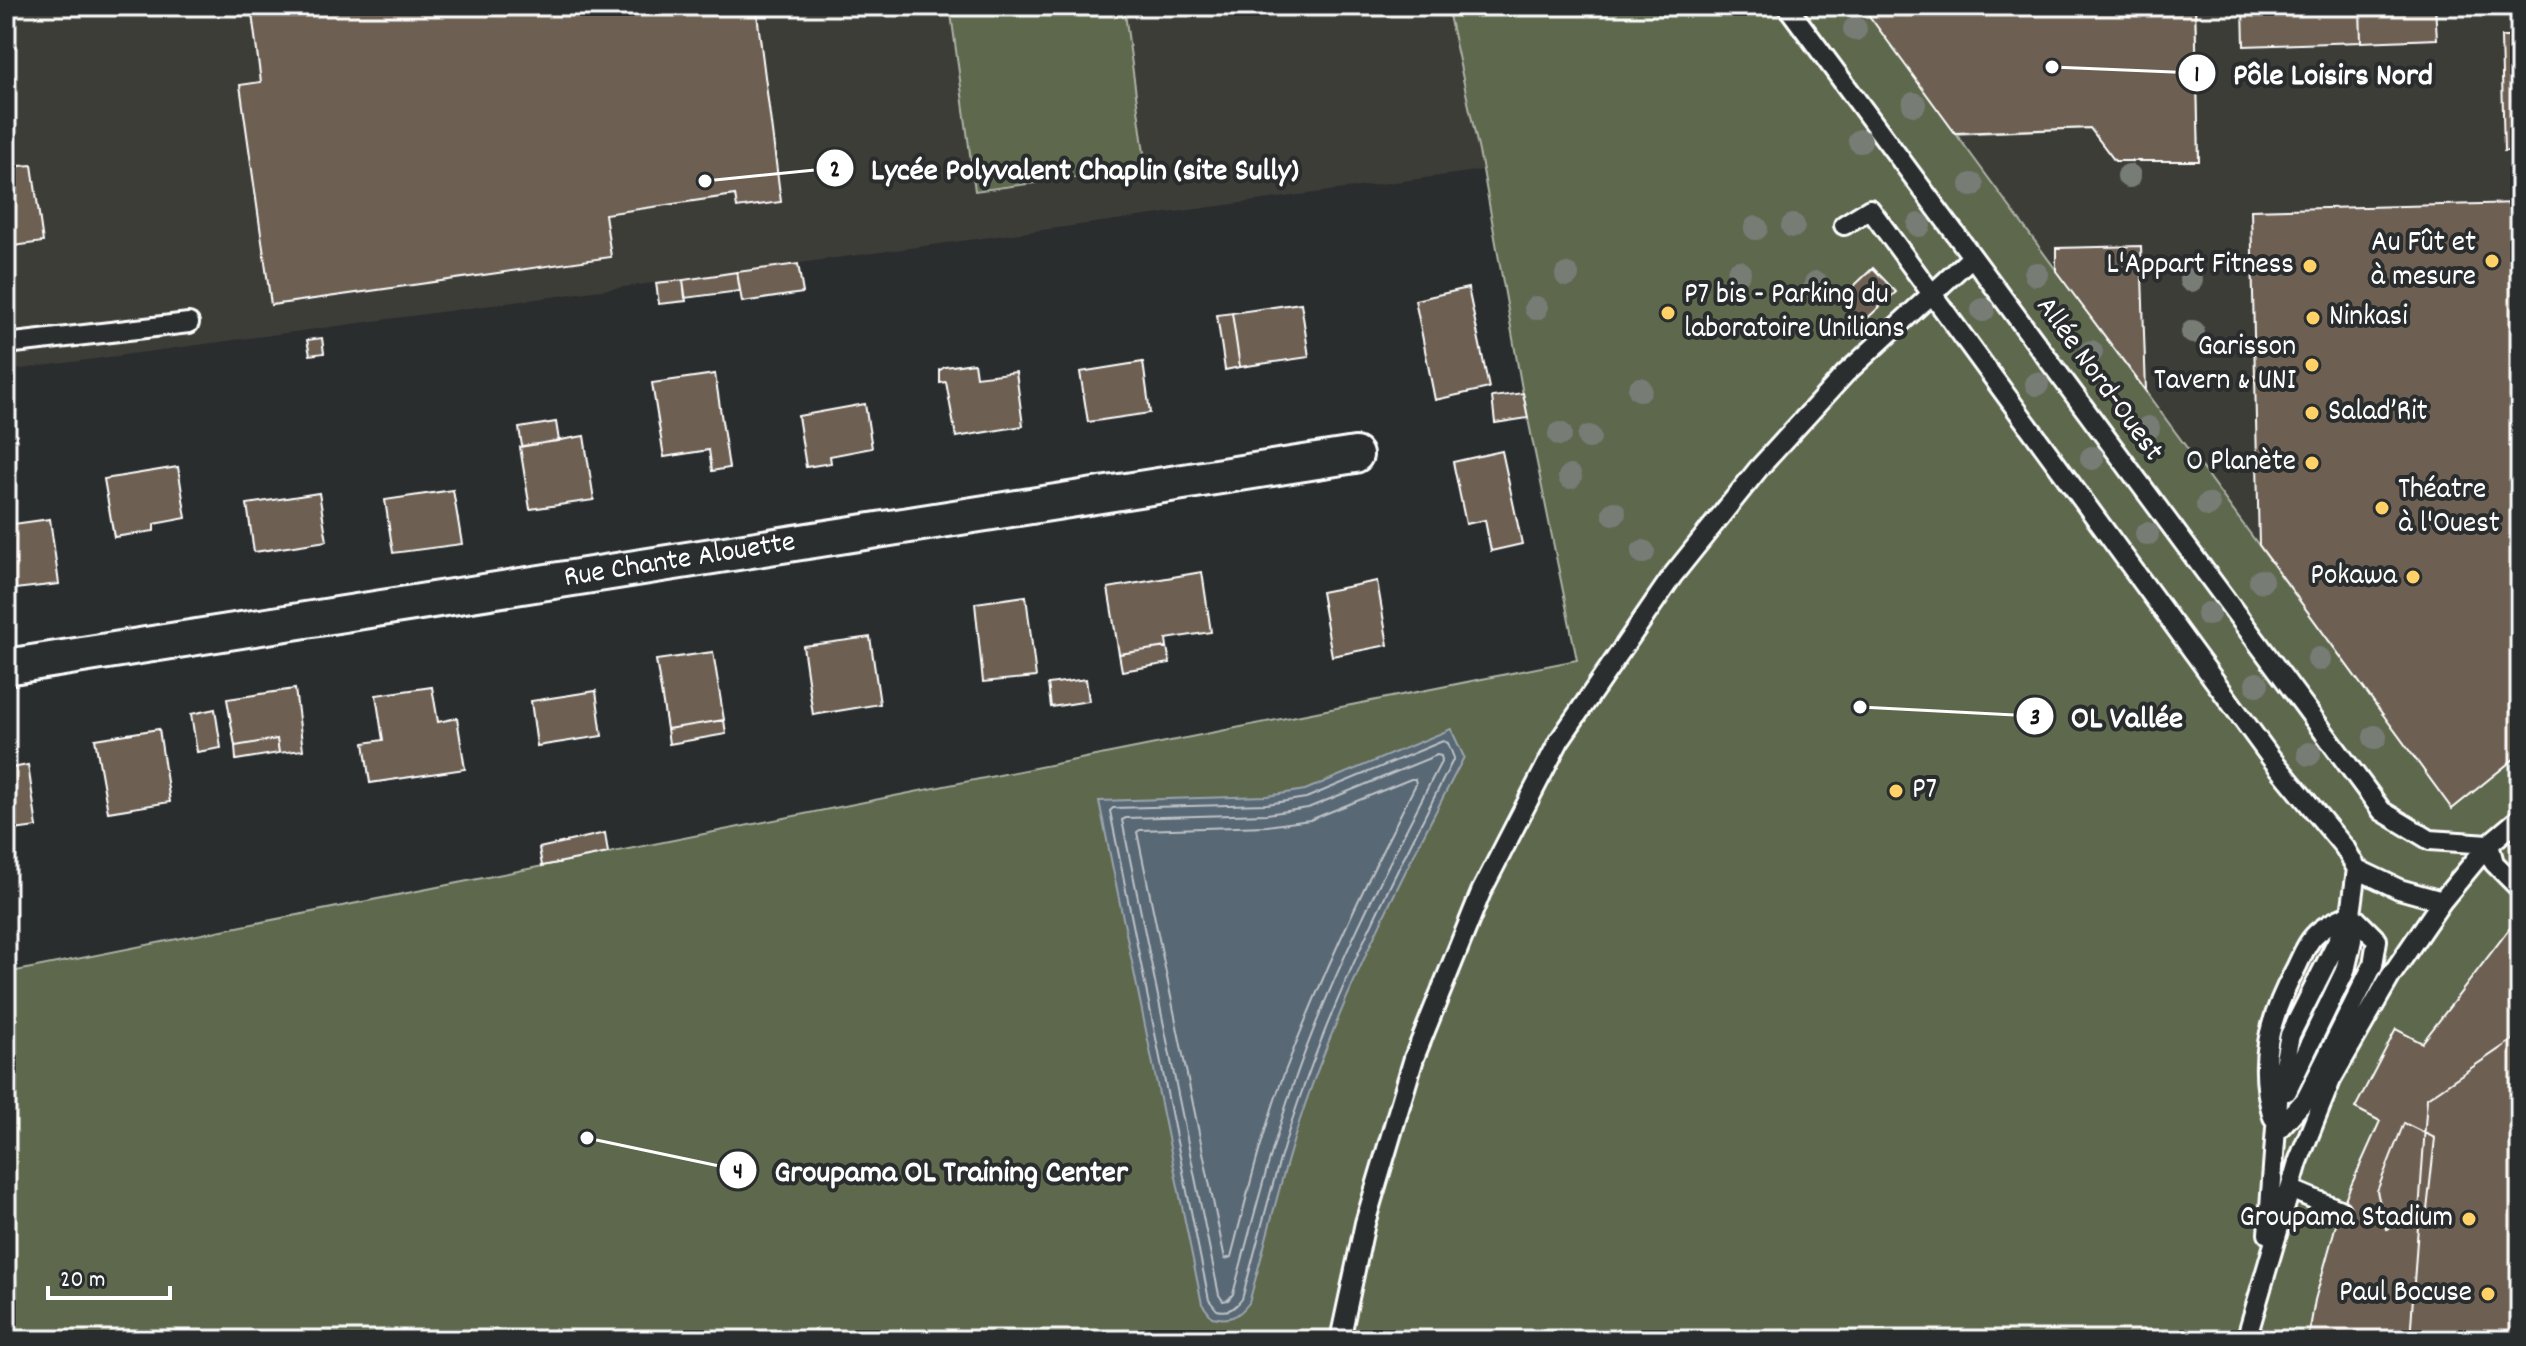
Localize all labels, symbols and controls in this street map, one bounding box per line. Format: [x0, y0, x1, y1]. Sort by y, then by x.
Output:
callout: Pôle Loisirs Nord [2177, 45, 2449, 101]
text: Pôle Loisirs Nord [2233, 55, 2433, 101]
text: 1 [2194, 59, 2200, 93]
callout: Lycée Polyvalent Chaplin (site Sully) [815, 140, 1315, 196]
text: Lycée Polyvalent Chaplin (site Sully) [871, 150, 1299, 196]
text: 2 [830, 154, 840, 188]
place label: Au Fût et à mesure [2370, 223, 2476, 300]
place label: L'Appart Fitness [2106, 245, 2294, 288]
marker: Au Fût et à mesure [2483, 252, 2501, 270]
marker: L'Appart Fitness [2301, 257, 2319, 275]
place label: P7 bis - Parking du laboratoire Unilians [1684, 275, 1905, 352]
street label: Allée Nord-Ouest [2023, 289, 2173, 471]
place label: Ninkasi [2329, 297, 2408, 340]
marker: P7 bis - Parking du laboratoire Unilians [1659, 304, 1677, 322]
marker: Ninkasi [2304, 309, 2322, 327]
place label: Garisson Tavern & UNI [2154, 327, 2296, 404]
marker: Garisson Tavern & UNI [2303, 356, 2321, 374]
place label: Salad’Rit [2328, 392, 2428, 435]
marker: Salad’Rit [2303, 404, 2321, 422]
place label: O Planète [2186, 442, 2296, 485]
marker: O Planète [2303, 454, 2321, 472]
place label: Théatre à l'Ouest [2398, 470, 2500, 547]
marker: Théatre à l'Ouest [2373, 499, 2391, 517]
street label: Rue Chante Alouette [561, 522, 799, 601]
place label: Pokawa [2310, 556, 2398, 599]
marker: Pokawa [2404, 568, 2422, 586]
callout: OL Vallée [2015, 688, 2199, 744]
text: OL Vallée [2071, 698, 2183, 744]
text: 3 [2030, 702, 2040, 736]
place label: P7 [1912, 770, 1937, 813]
marker: P7 [1887, 782, 1905, 800]
callout: Groupama OL Training Center [718, 1142, 1144, 1198]
text: Groupama OL Training Center [774, 1152, 1129, 1198]
text: 4 [733, 1156, 743, 1190]
place label: Groupama Stadium [2240, 1198, 2453, 1241]
marker: Groupama Stadium [2460, 1210, 2478, 1228]
scale bar [48, 1250, 170, 1300]
text: 20 m [60, 1264, 106, 1298]
place label: Paul Bocuse [2339, 1273, 2472, 1316]
marker: Paul Bocuse [2479, 1285, 2497, 1303]

